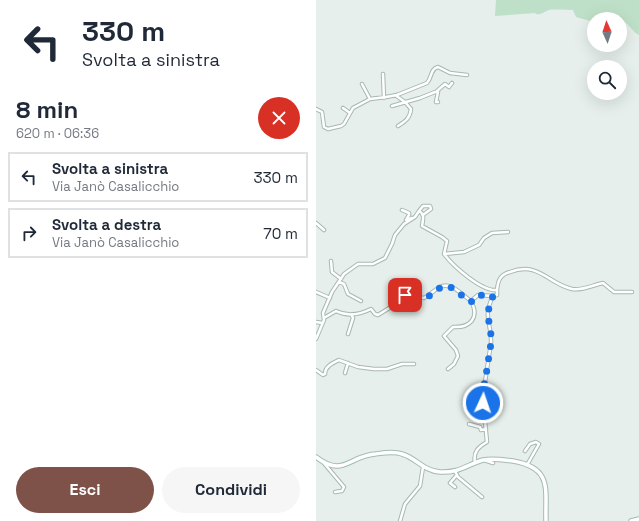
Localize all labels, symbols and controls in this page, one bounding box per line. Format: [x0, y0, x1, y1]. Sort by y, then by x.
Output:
north arrow [587, 12, 627, 52]
map controls [587, 12, 627, 100]
text: 330 m [82, 13, 165, 49]
icon: left [16, 16, 68, 68]
text: Svolta a sinistra [82, 48, 220, 71]
button: search [587, 60, 627, 100]
text: 8 min [16, 94, 78, 125]
button: close [258, 97, 300, 139]
text: 620 m · 06:36 [16, 125, 99, 142]
text: Svolta a sinistra [52, 159, 168, 178]
icon: left [18, 166, 40, 188]
text: 330 m [254, 168, 298, 187]
text: Via Janò Casalicchio [52, 178, 179, 195]
text: Svolta a destra [52, 215, 161, 234]
icon: right [18, 222, 40, 244]
text: 70 m [263, 224, 298, 243]
text: Via Janò Casalicchio [52, 234, 179, 251]
pin [388, 278, 422, 312]
icon: arrive [394, 284, 416, 306]
position arrow [462, 382, 504, 424]
button: Esci [16, 467, 154, 513]
button: Condividi [162, 467, 300, 513]

